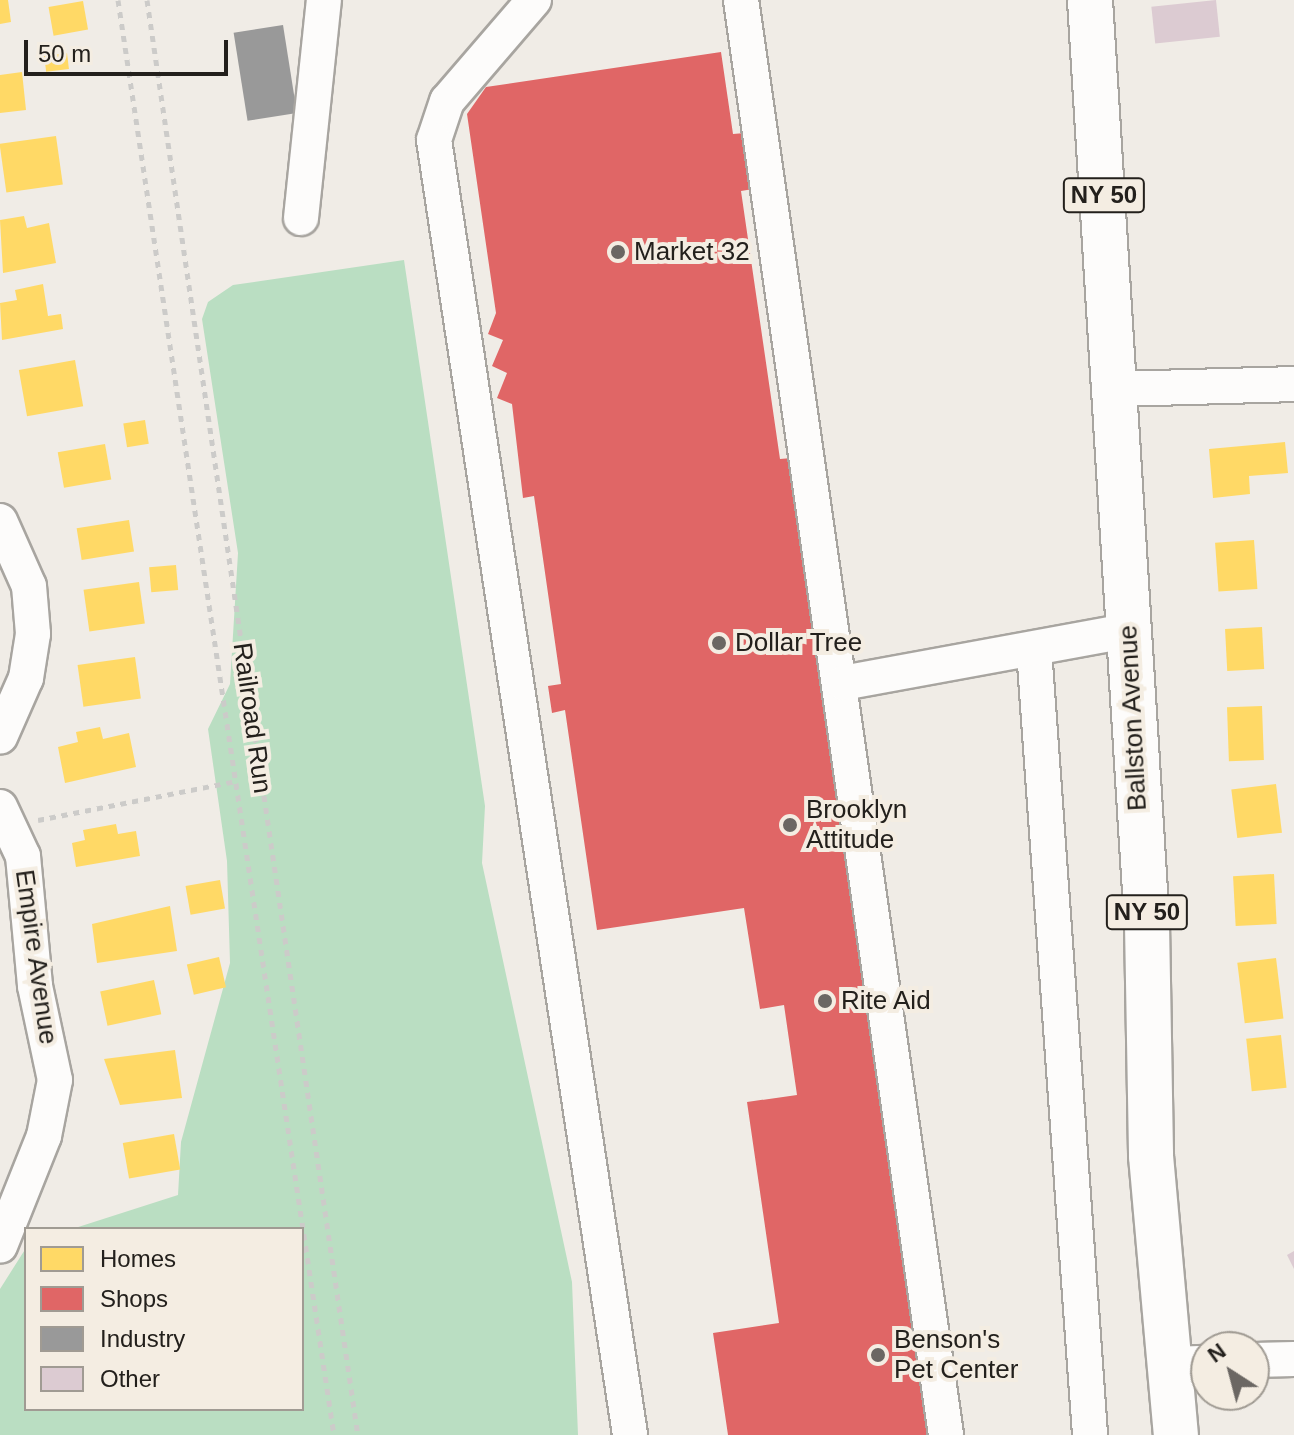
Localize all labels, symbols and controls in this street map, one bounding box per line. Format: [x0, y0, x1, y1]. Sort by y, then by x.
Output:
scale bar [28, 24, 232, 74]
text: 50 m [38, 40, 91, 67]
road number: NY 50 [1062, 175, 1146, 215]
place label: Market 32 [634, 236, 750, 268]
marker: Market 32 [609, 243, 627, 261]
street label: Ballston Avenue [1113, 624, 1153, 812]
place label: Dollar Tree [735, 627, 863, 659]
marker: Dollar Tree [710, 634, 728, 652]
street label: Railroad Run [226, 641, 278, 795]
place label: Brooklyn Attitude [806, 794, 907, 856]
marker: Brooklyn Attitude [781, 816, 799, 834]
street label: Empire Avenue [8, 867, 64, 1047]
road number: NY 50 [1105, 892, 1189, 932]
place label: Rite Aid [841, 985, 932, 1017]
marker: Rite Aid [816, 992, 834, 1010]
legend [24, 1227, 304, 1411]
text: Homes [100, 1245, 176, 1272]
text: Shops [100, 1285, 168, 1312]
place label: Benson's Pet Center [894, 1324, 1018, 1386]
text: Industry [100, 1325, 185, 1352]
north arrow [1190, 1331, 1270, 1411]
text: N [1203, 1338, 1231, 1368]
marker: Benson's Pet Center [869, 1346, 887, 1364]
text: Other [100, 1365, 160, 1392]

